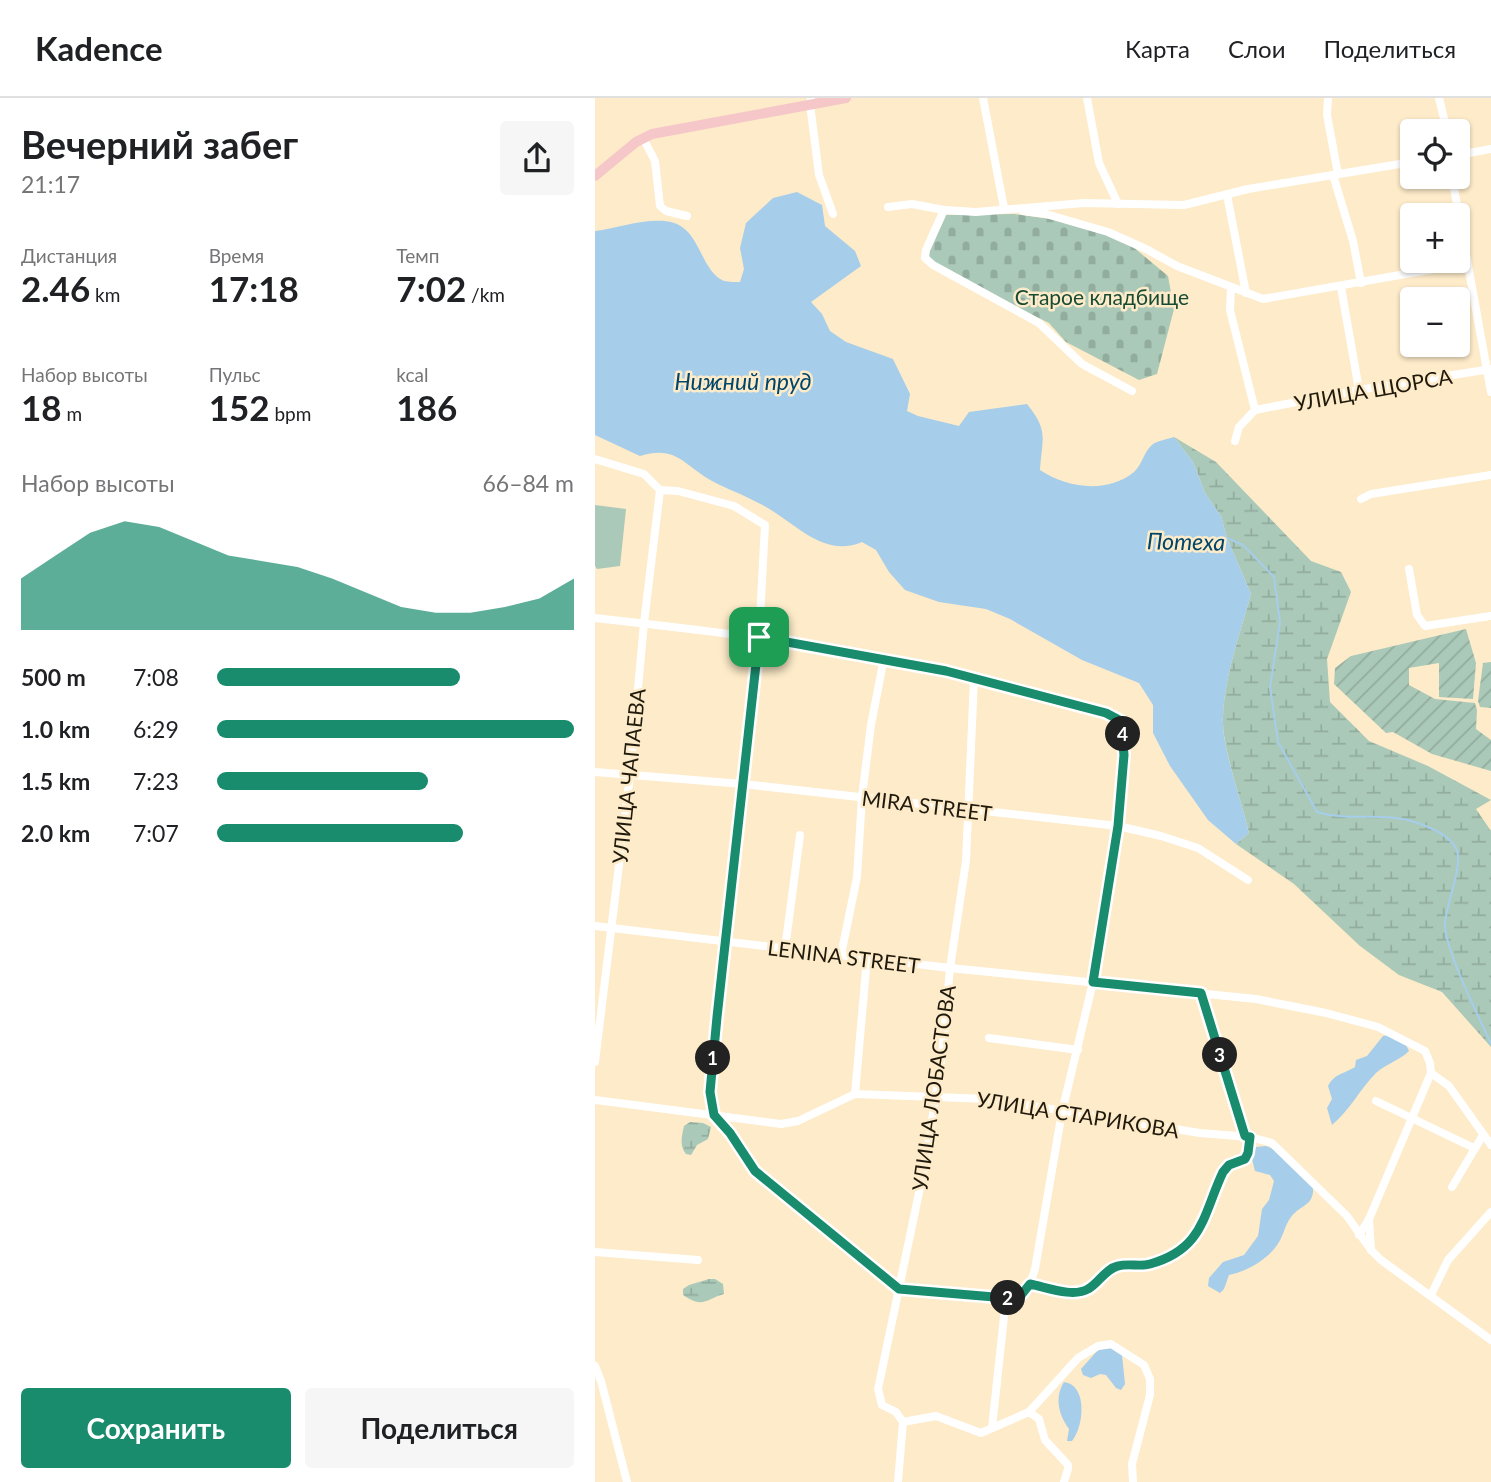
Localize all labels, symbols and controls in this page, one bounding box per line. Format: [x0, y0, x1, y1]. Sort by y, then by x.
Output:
text: Kadence [35, 28, 163, 68]
text: Карта [1125, 34, 1190, 63]
text: Слои [1228, 34, 1285, 63]
text: Поделиться [1323, 34, 1456, 63]
map controls [1400, 119, 1470, 357]
button: locate [1400, 119, 1470, 189]
text: Вечерний забег [21, 121, 298, 167]
button: share [500, 121, 574, 195]
text: 21:17 [21, 170, 80, 198]
button: + [1400, 203, 1470, 273]
text: Дистанция [21, 244, 117, 267]
text: Время [209, 244, 264, 267]
text: Темп [396, 244, 439, 267]
text: 2.46 [21, 267, 90, 309]
text: 17:18 [209, 267, 299, 309]
text: 7:02 [396, 267, 466, 309]
text: km [90, 283, 120, 306]
text: /km [466, 283, 505, 306]
park label: Старое кладбище [1015, 284, 1189, 309]
button: − [1400, 287, 1470, 357]
text: Набор высоты [21, 363, 148, 386]
text: Пульс [209, 363, 261, 386]
text: kcal [396, 363, 428, 386]
street label: УЛИЦА ЩОРСА [1292, 363, 1455, 415]
water label: Нижний пруд [674, 367, 812, 395]
text: 18 [21, 386, 62, 428]
text: 152 [209, 386, 270, 428]
text: 186 [396, 386, 457, 428]
text: m [62, 402, 82, 425]
text: bpm [270, 402, 311, 425]
text: Набор высоты [21, 469, 175, 497]
text: 66–84 m [482, 469, 574, 497]
water label: Потеха [1147, 526, 1225, 556]
pin [729, 607, 789, 667]
icon: arrive [740, 618, 778, 656]
text: 500 m [21, 663, 86, 691]
text: 7:08 [133, 663, 179, 691]
street label: УЛИЦА ЧАПАЕВА [606, 686, 650, 865]
text: 1.0 km [21, 715, 90, 743]
text: 6:29 [133, 715, 179, 743]
pin: 4 [1105, 716, 1141, 752]
text: 4 [1117, 722, 1128, 745]
text: 1.5 km [21, 767, 90, 795]
text: 7:23 [133, 767, 179, 795]
street label: MIRA STREET [860, 785, 994, 825]
text: 2.0 km [21, 819, 90, 847]
text: 7:07 [133, 819, 179, 847]
street label: LENINA STREET [766, 934, 922, 978]
street label: УЛИЦА ЛОБАСТОВА [906, 983, 960, 1193]
pin: 3 [1203, 1038, 1237, 1072]
pin: 1 [695, 1040, 731, 1076]
text: 3 [1214, 1043, 1225, 1066]
text: 1 [707, 1046, 718, 1069]
street label: УЛИЦА СТАРИКОВА [975, 1086, 1182, 1142]
pin: 2 [991, 1280, 1025, 1316]
text: 2 [1002, 1286, 1013, 1309]
button: Сохранить [21, 1388, 291, 1468]
button: Поделиться [305, 1388, 574, 1468]

